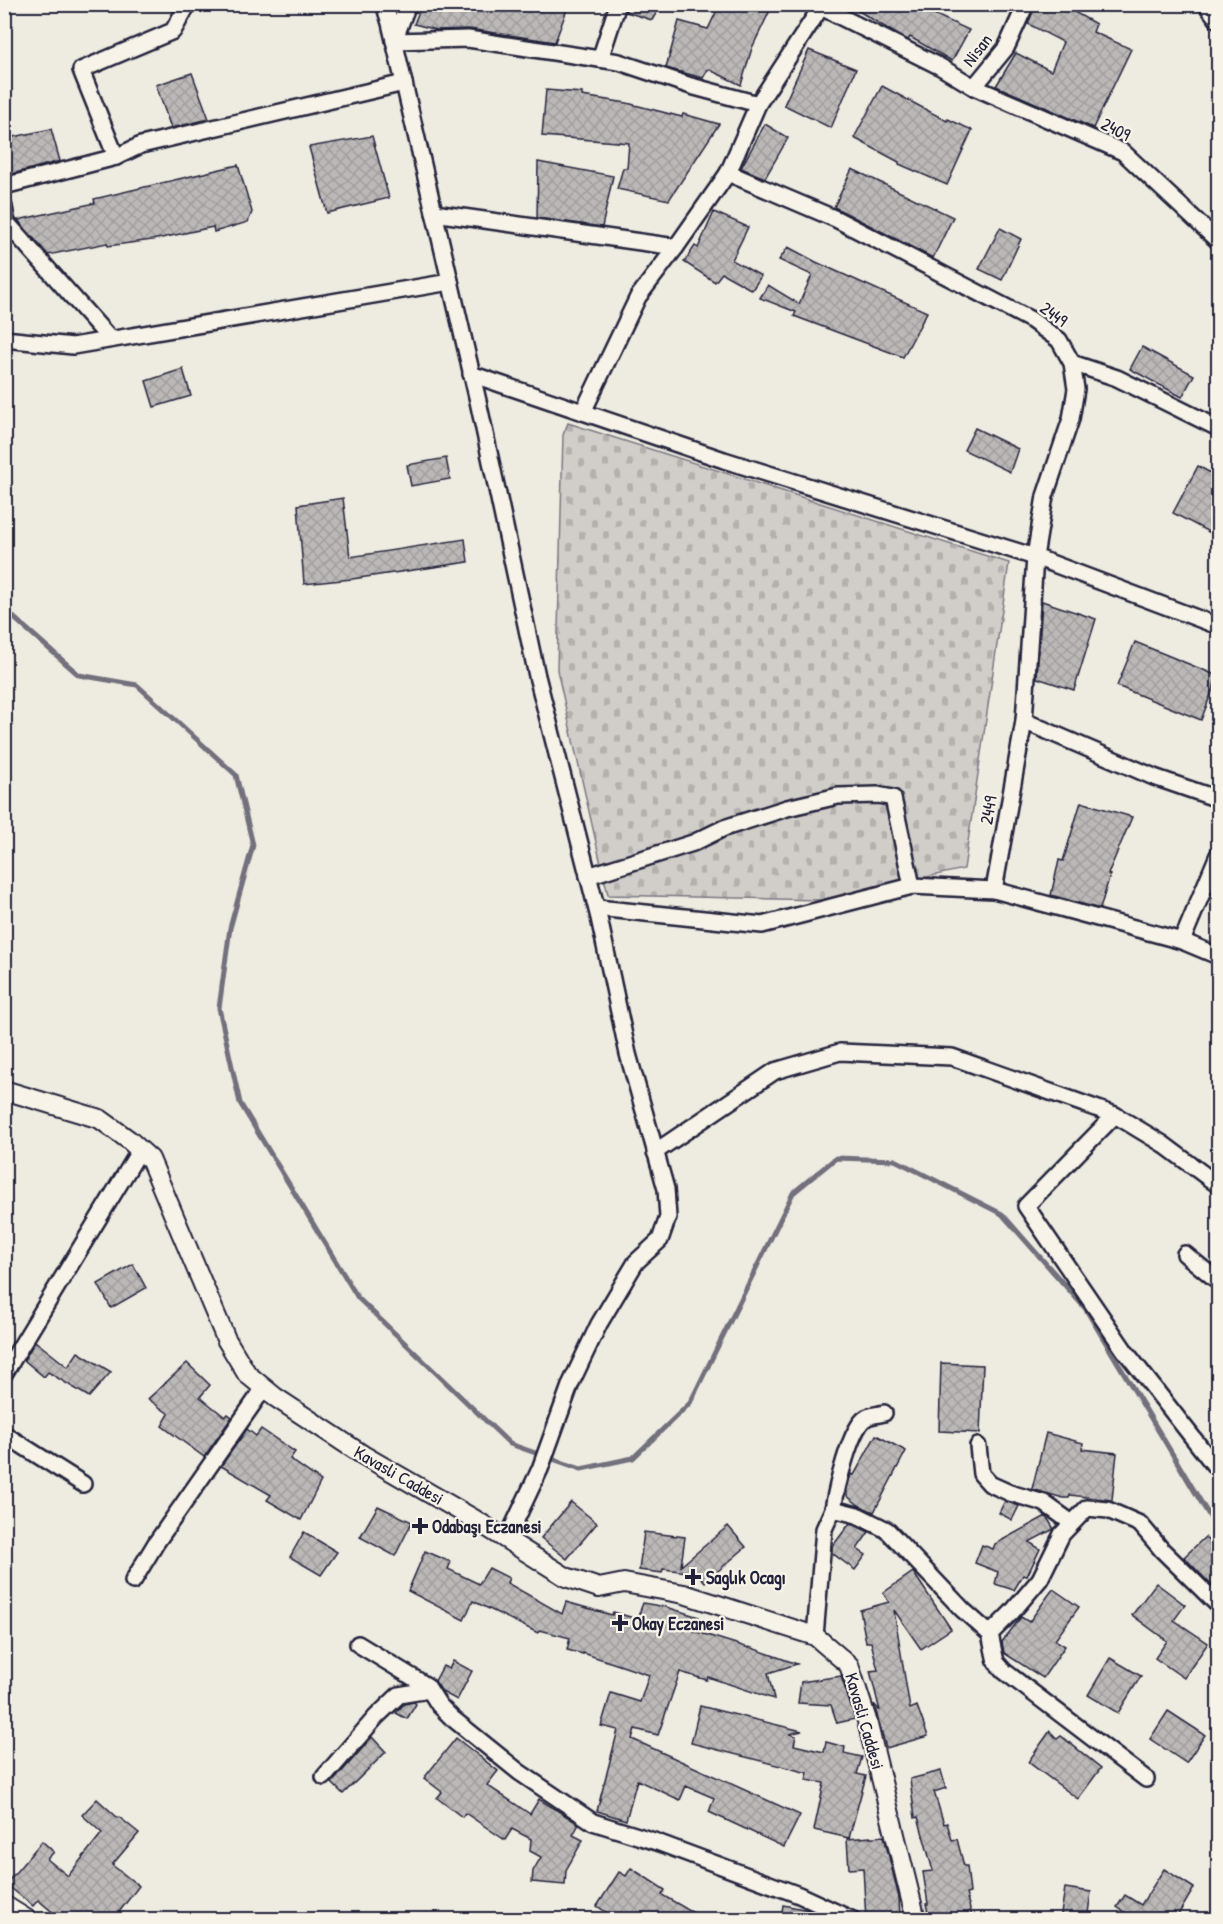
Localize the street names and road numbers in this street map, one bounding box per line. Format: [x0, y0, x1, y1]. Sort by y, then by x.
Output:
street label: Nisan [956, 28, 998, 72]
street label: 2409 [1097, 111, 1135, 147]
street label: 2449 [1035, 296, 1073, 333]
street label: 2449 [973, 793, 1003, 826]
street label: Kavasli Caddesi [350, 1439, 448, 1511]
street label: Kavasli Caddesi [839, 1670, 891, 1772]

